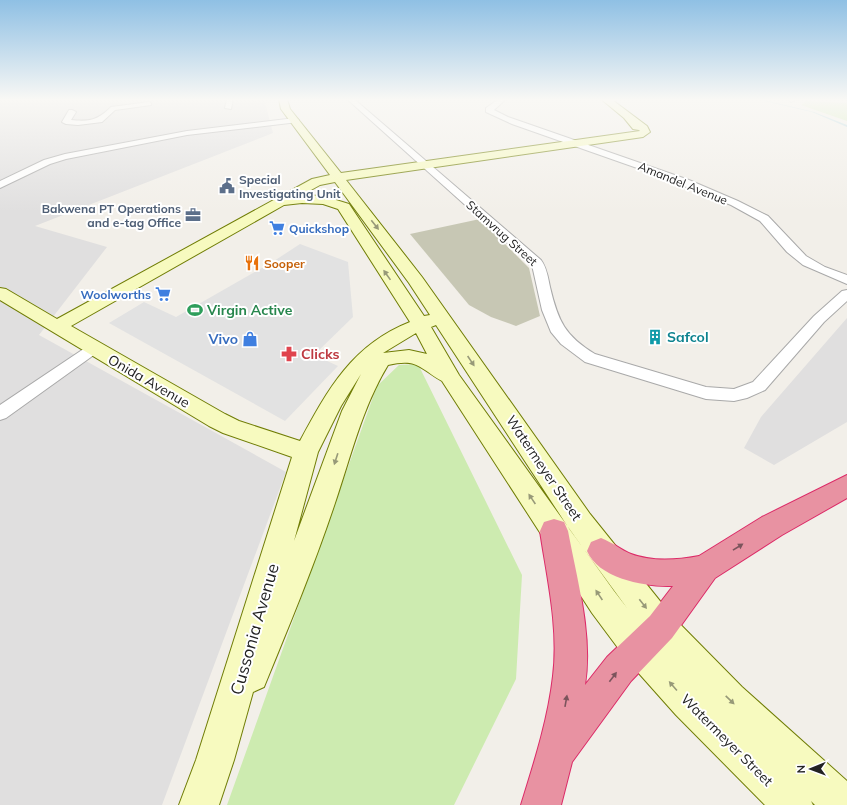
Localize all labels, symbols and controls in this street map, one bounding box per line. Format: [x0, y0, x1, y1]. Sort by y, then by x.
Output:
street label: Amandel Avenue [636, 158, 730, 208]
place label: Special Investigating Unit [239, 172, 341, 201]
public building icon: Special Investigating Unit [218, 177, 236, 195]
street label: Stamvrug Street [463, 197, 541, 269]
place label: Bakwena PT Operations and e-tag Office [42, 201, 181, 230]
office icon: Bakwena PT Operations and e-tag Office [184, 206, 202, 224]
supermarket icon: Quickshop [268, 219, 286, 237]
one-way arrow [371, 220, 379, 231]
place label: Quickshop [289, 221, 349, 236]
restaurant icon: Sooper [243, 254, 261, 272]
place label: Sooper [264, 256, 305, 271]
one-way arrow [383, 270, 391, 280]
supermarket icon: Woolworths [154, 285, 172, 303]
place label: Woolworths [81, 287, 151, 302]
sports icon: Virgin Active [186, 301, 204, 319]
place label: Virgin Active [206, 301, 293, 319]
building icon: Safcol [646, 328, 664, 346]
place label: Safcol [667, 328, 709, 346]
place label: Vivo [207, 330, 238, 348]
shop icon: Vivo [241, 330, 259, 348]
pharmacy icon: Clicks [280, 345, 298, 363]
place label: Clicks [301, 345, 340, 363]
street label: Onida Avenue [105, 350, 193, 412]
one-way arrow [467, 355, 475, 366]
street label: Watermeyer Street [502, 412, 586, 524]
one-way arrow [333, 453, 339, 465]
one-way arrow [528, 494, 536, 504]
one-way arrow [732, 543, 744, 550]
street label: Cussonia Avenue [225, 561, 283, 697]
one-way arrow [595, 590, 603, 600]
one-way arrow [638, 599, 647, 609]
one-way arrow [609, 671, 617, 682]
one-way arrow [669, 681, 678, 690]
street label: Watermeyer Street [677, 690, 777, 790]
one-way arrow [563, 694, 569, 707]
one-way arrow [725, 695, 735, 705]
north arrow [791, 749, 831, 789]
text: N [794, 765, 808, 773]

